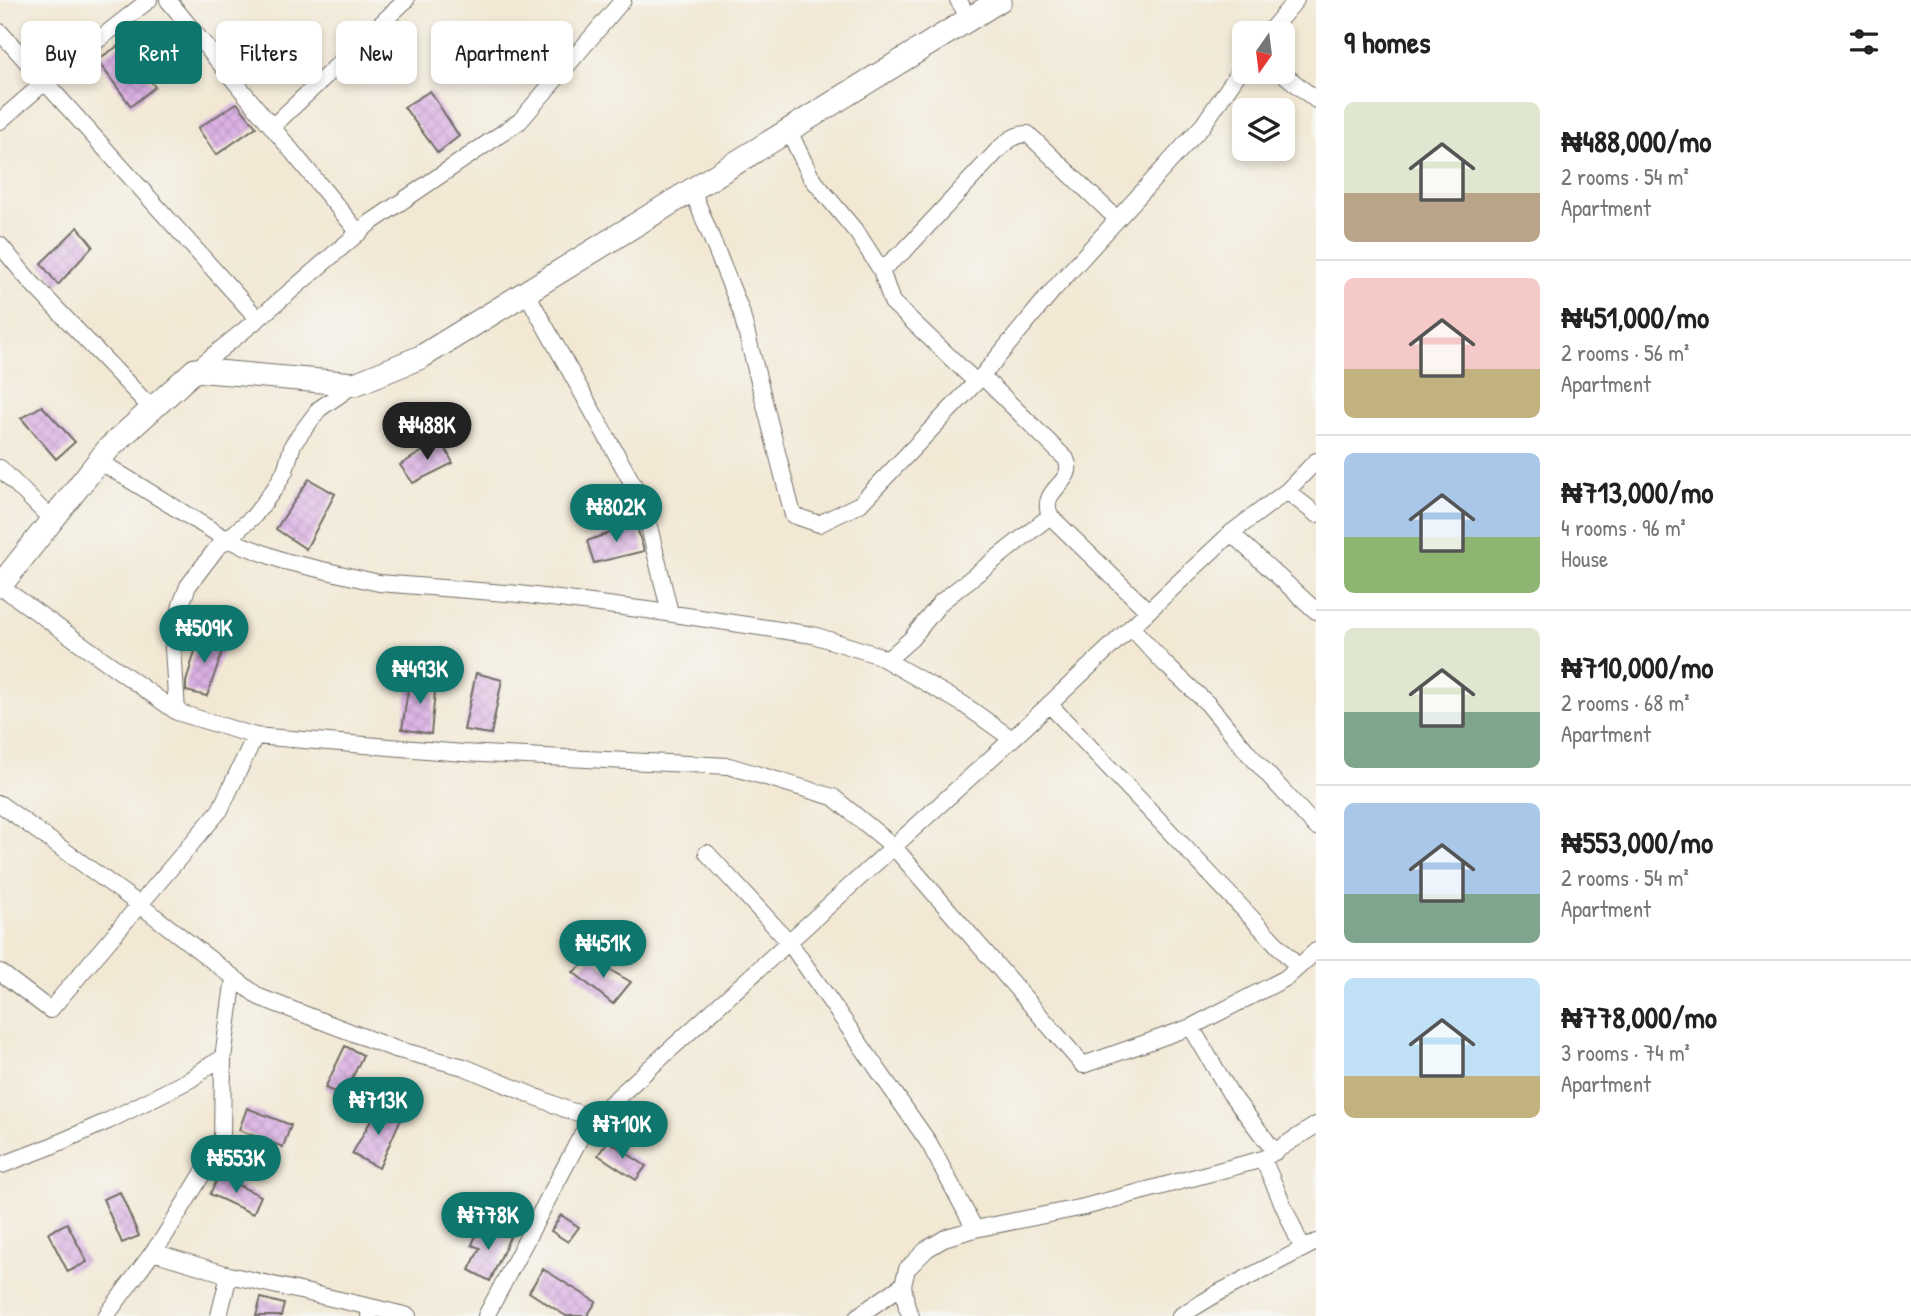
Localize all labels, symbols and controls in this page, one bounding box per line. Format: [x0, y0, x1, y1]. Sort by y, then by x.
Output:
chip: Buy [21, 21, 101, 84]
chip: Rent [115, 21, 202, 84]
chip: Filters [216, 21, 322, 84]
chip: New [336, 21, 417, 84]
chip: Apartment [431, 21, 573, 84]
north arrow [1232, 21, 1295, 84]
map controls [1232, 21, 1295, 161]
text: 9 homes [1344, 22, 1431, 62]
icon: filters [1845, 23, 1883, 61]
button: layers [1232, 98, 1295, 161]
text: ₦488,000/mo [1561, 121, 1711, 161]
icon: home [1400, 130, 1484, 214]
text: 2 rooms · 54 m² [1561, 161, 1689, 192]
text: Apartment [1561, 192, 1651, 223]
text: ₦451,000/mo [1561, 297, 1709, 337]
icon: home [1400, 306, 1484, 390]
text: 2 rooms · 56 m² [1561, 337, 1689, 368]
text: Apartment [1561, 368, 1651, 399]
pin: ₦488K [378, 402, 476, 462]
text: ₦488K [398, 409, 456, 440]
text: ₦713,000/mo [1561, 472, 1713, 512]
icon: home [1400, 481, 1484, 565]
pin: ₦802K [567, 484, 665, 544]
text: ₦802K [586, 491, 646, 522]
text: 4 rooms · 96 m² [1561, 512, 1686, 543]
text: House [1561, 543, 1608, 574]
pin: ₦509K [155, 606, 253, 665]
text: ₦509K [175, 612, 233, 643]
pin: ₦493K [371, 646, 469, 706]
text: ₦710,000/mo [1561, 647, 1713, 687]
text: ₦493K [392, 653, 448, 684]
icon: home [1400, 656, 1484, 740]
text: 2 rooms · 68 m² [1561, 687, 1689, 718]
text: Apartment [1561, 718, 1651, 749]
text: ₦553,000/mo [1561, 822, 1713, 862]
icon: home [1400, 831, 1484, 915]
text: 2 rooms · 54 m² [1561, 862, 1689, 893]
text: Apartment [1561, 893, 1651, 924]
pin: ₦451K [554, 920, 652, 980]
text: ₦451K [575, 927, 631, 958]
text: ₦778,000/mo [1561, 997, 1717, 1037]
icon: home [1400, 1006, 1484, 1090]
text: 3 rooms · 74 m² [1561, 1037, 1690, 1068]
text: Apartment [1561, 1068, 1651, 1099]
pin: ₦713K [329, 1078, 427, 1137]
text: ₦713K [349, 1084, 407, 1115]
pin: ₦710K [573, 1102, 671, 1161]
text: ₦710K [593, 1108, 651, 1139]
pin: ₦553K [187, 1136, 285, 1195]
text: ₦553K [207, 1142, 265, 1173]
pin: ₦778K [439, 1192, 537, 1252]
text: ₦778K [457, 1199, 519, 1230]

